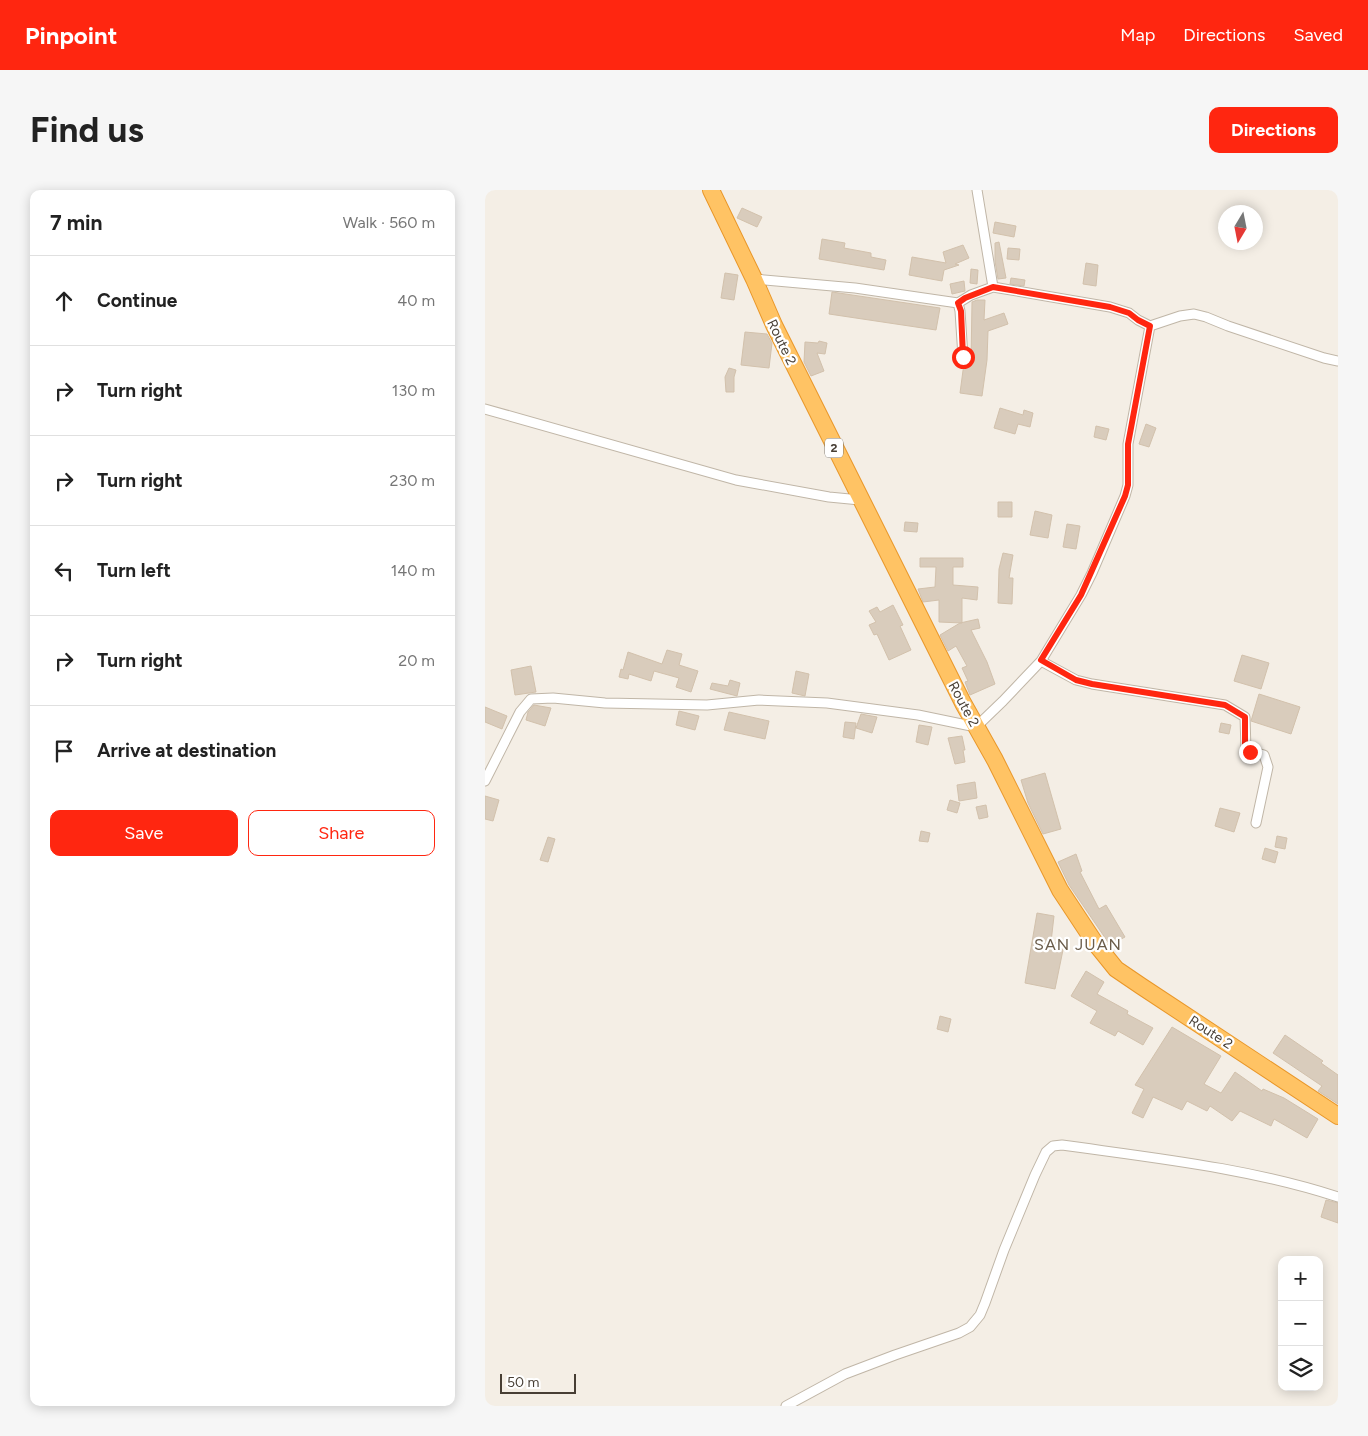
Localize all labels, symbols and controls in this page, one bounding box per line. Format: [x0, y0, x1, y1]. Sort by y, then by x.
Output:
text: Pinpoint [25, 21, 117, 50]
text: Map [1120, 24, 1155, 46]
text: Directions [1183, 24, 1265, 46]
text: Saved [1293, 24, 1343, 46]
button: Directions [1209, 107, 1338, 153]
text: Find us [30, 109, 144, 151]
north arrow [1218, 205, 1263, 250]
text: 7 min [50, 210, 102, 235]
text: Walk · 560 m [343, 213, 435, 232]
icon: ahead [50, 287, 78, 315]
text: Continue [97, 289, 177, 312]
text: 40 m [397, 291, 435, 310]
street label: Route 2 [763, 317, 800, 368]
route start [952, 346, 975, 369]
icon: right [50, 377, 78, 405]
text: Turn right [97, 379, 183, 402]
text: 130 m [392, 381, 435, 400]
road number: 2 [825, 438, 843, 458]
icon: right [50, 467, 78, 495]
text: Turn right [97, 469, 183, 492]
text: 230 m [390, 471, 435, 490]
icon: left [50, 557, 78, 585]
text: Turn left [97, 559, 171, 582]
text: 140 m [391, 561, 435, 580]
icon: right [50, 647, 78, 675]
text: Turn right [97, 649, 183, 672]
text: 20 m [398, 651, 435, 670]
street label: Route 2 [945, 679, 983, 730]
icon: arrive [50, 737, 78, 765]
text: Arrive at destination [97, 739, 276, 762]
route end [1239, 741, 1262, 764]
button: Save [50, 810, 238, 856]
button: Share [248, 810, 435, 856]
district label: SAN JUAN [1034, 935, 1122, 954]
street label: Route 2 [1186, 1012, 1236, 1053]
map controls [1278, 1256, 1323, 1391]
button: + [1278, 1256, 1323, 1301]
button: − [1278, 1301, 1323, 1346]
button: layers [1278, 1346, 1323, 1391]
scale bar [500, 1371, 576, 1394]
text: 50 m [507, 1374, 539, 1391]

